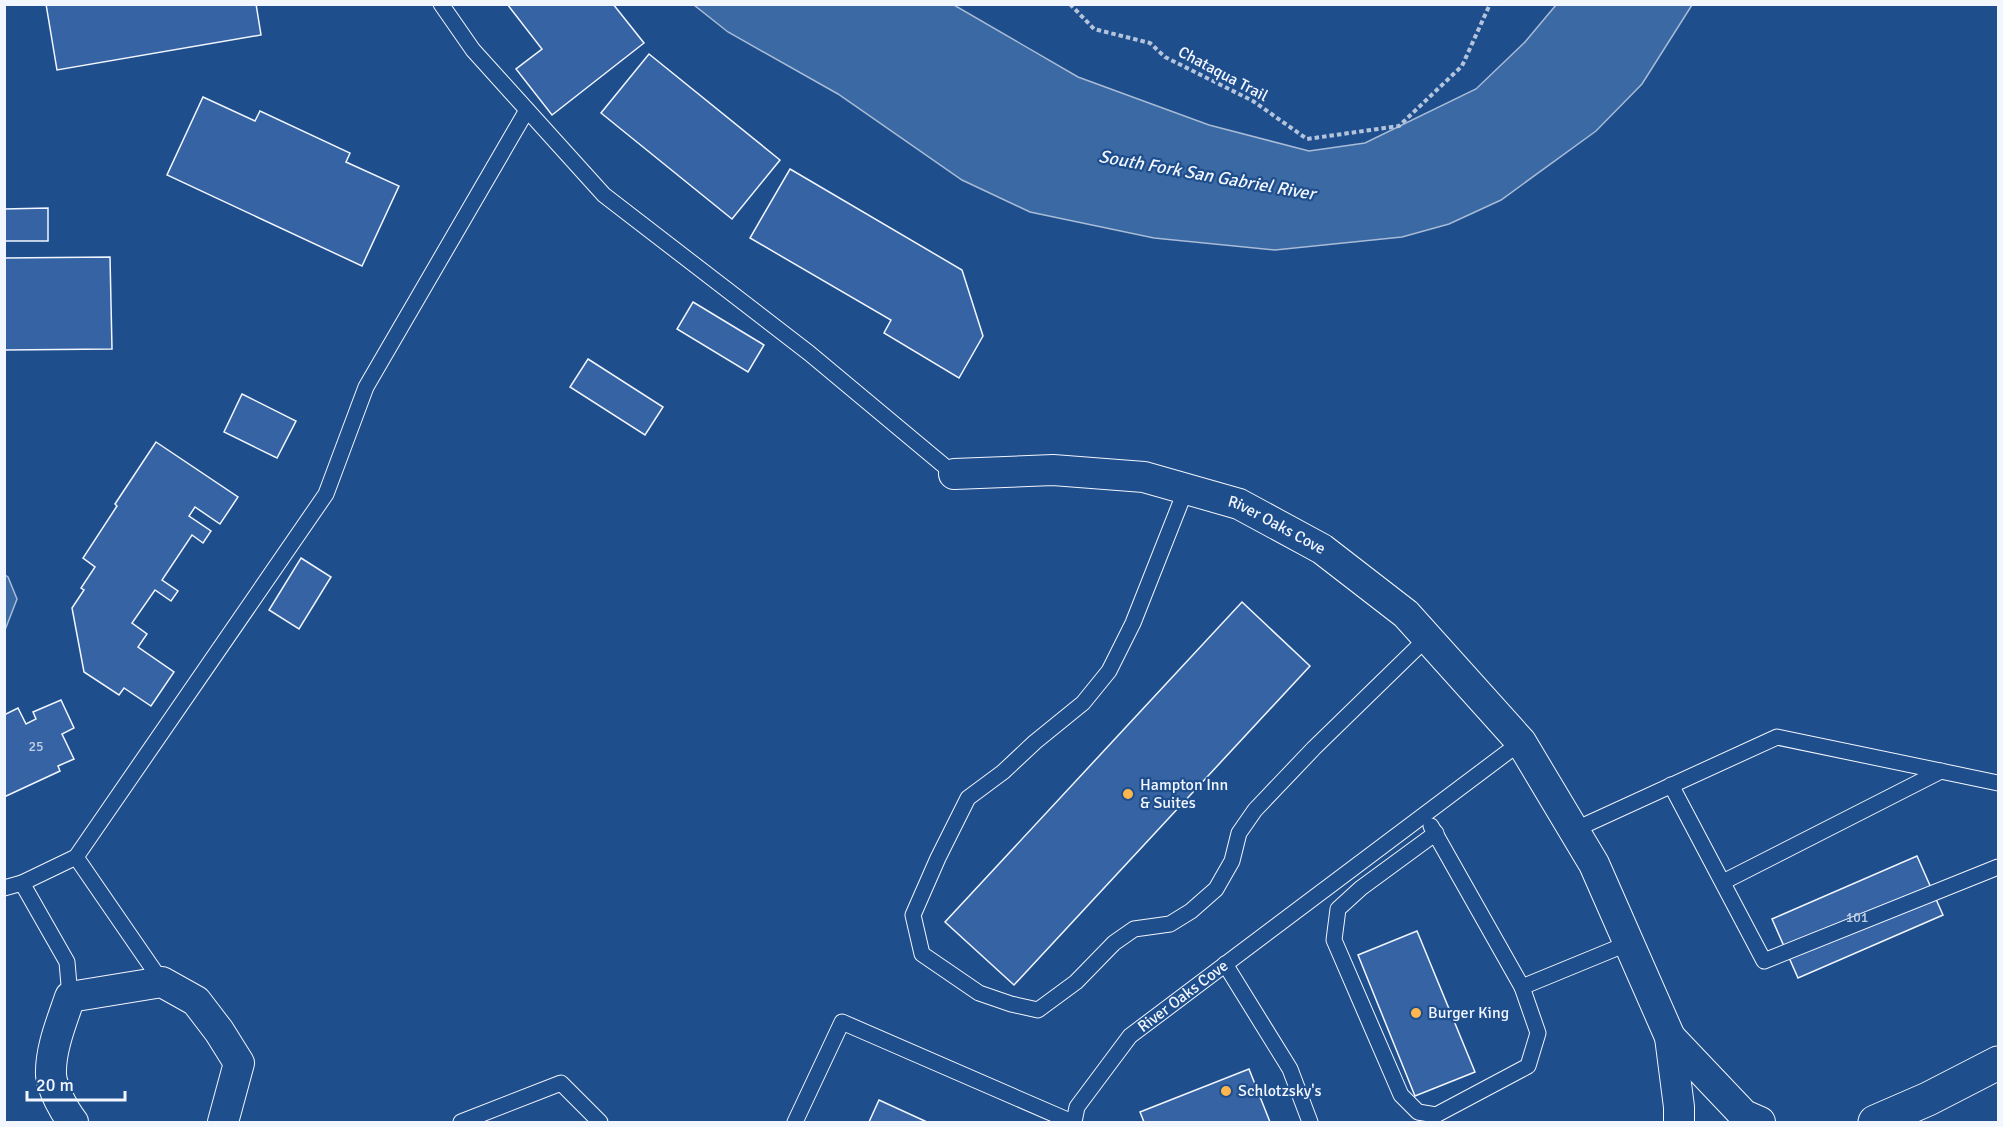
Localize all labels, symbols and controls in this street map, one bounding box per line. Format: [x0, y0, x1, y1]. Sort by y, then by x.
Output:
street label: Chataqua Trail [1175, 42, 1272, 106]
water label: South Fork San Gabriel River [1097, 145, 1319, 205]
street label: River Oaks Cove [1226, 491, 1329, 559]
house number: 25 [28, 738, 44, 755]
place label: Hampton Inn & Suites [1140, 775, 1228, 813]
marker: Hampton Inn & Suites [1121, 787, 1135, 801]
house number: 101 [1846, 909, 1868, 926]
street label: River Oaks Cove [1134, 956, 1232, 1037]
place label: Burger King [1428, 1003, 1509, 1023]
marker: Burger King [1409, 1006, 1423, 1020]
scale bar [27, 1064, 124, 1102]
text: 20 m [36, 1074, 74, 1096]
place label: Schlotzsky's [1238, 1081, 1322, 1101]
marker: Schlotzsky's [1219, 1084, 1233, 1098]

